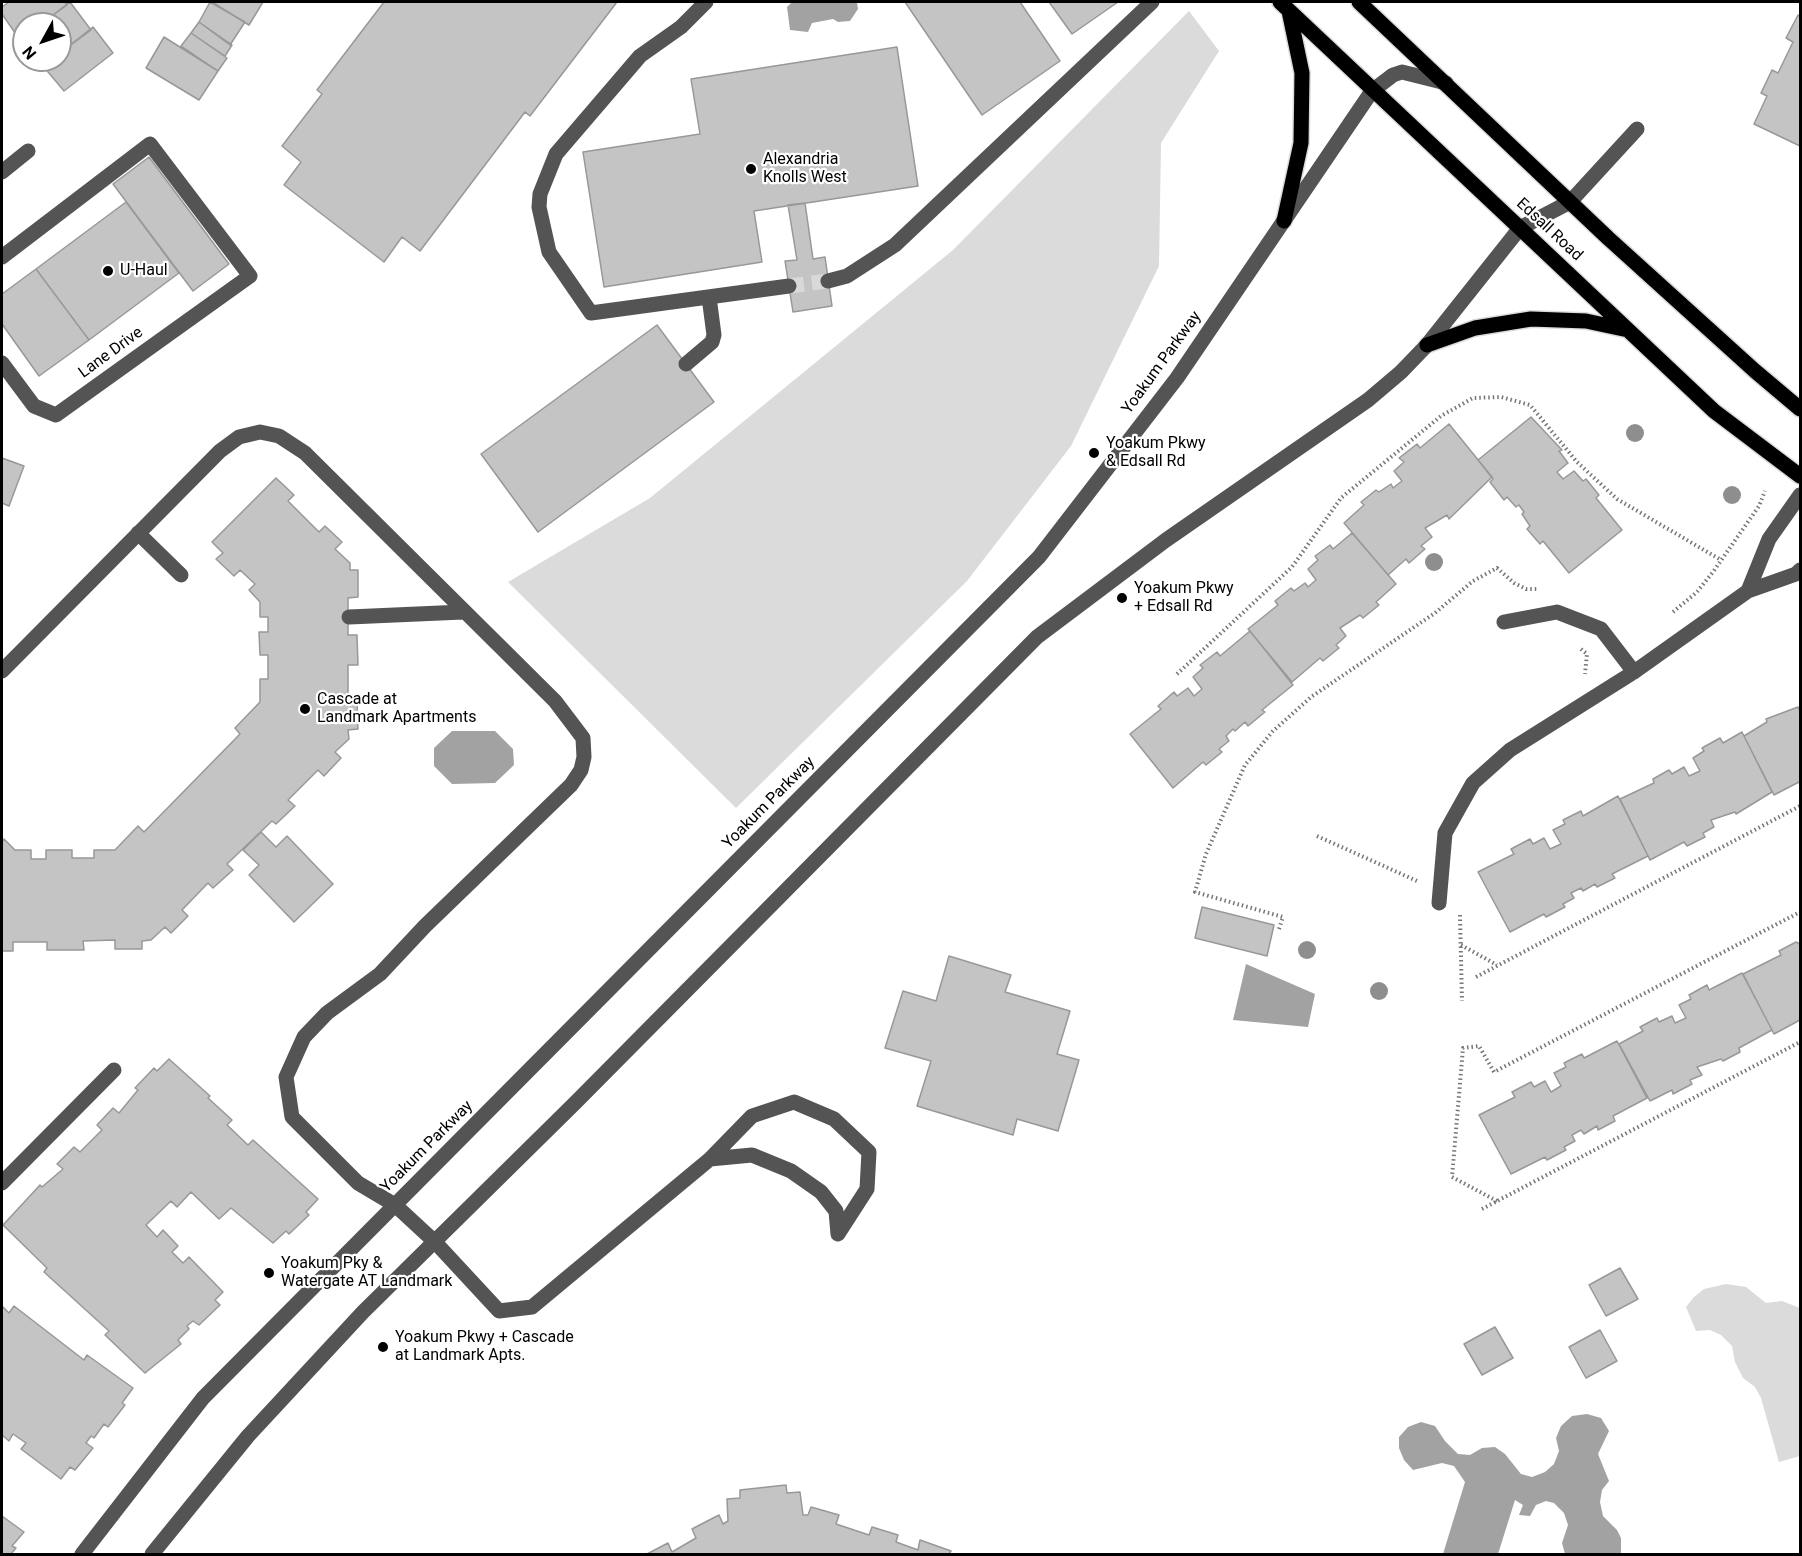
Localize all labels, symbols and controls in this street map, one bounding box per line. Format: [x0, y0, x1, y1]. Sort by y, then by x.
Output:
north arrow [12, 12, 72, 72]
text: N [18, 42, 40, 63]
place label: Alexandria Knolls West [763, 150, 847, 188]
marker: Alexandria Knolls West [744, 162, 758, 176]
street label: Edsall Road [1512, 195, 1586, 265]
place label: U-Haul [120, 261, 168, 281]
marker: U-Haul [101, 264, 115, 278]
street label: Yoakum Parkway [1118, 308, 1206, 418]
street label: Lane Drive [75, 323, 147, 383]
place label: Yoakum Pkwy & Edsall Rd [1106, 434, 1206, 472]
marker: Yoakum Pkwy & Edsall Rd [1087, 446, 1101, 460]
place label: Yoakum Pkwy + Edsall Rd [1134, 579, 1234, 617]
marker: Yoakum Pkwy + Edsall Rd [1115, 591, 1129, 605]
place label: Cascade at Landmark Apartments [317, 690, 476, 728]
marker: Cascade at Landmark Apartments [298, 702, 312, 716]
street label: Yoakum Parkway [719, 753, 819, 853]
street label: Yoakum Parkway [377, 1097, 477, 1197]
place label: Yoakum Pky & Watergate AT Landmark [281, 1254, 452, 1292]
marker: Yoakum Pky & Watergate AT Landmark [262, 1266, 276, 1280]
place label: Yoakum Pkwy + Cascade at Landmark Apts. [395, 1328, 574, 1366]
marker: Yoakum Pkwy + Cascade at Landmark Apts. [376, 1340, 390, 1354]

